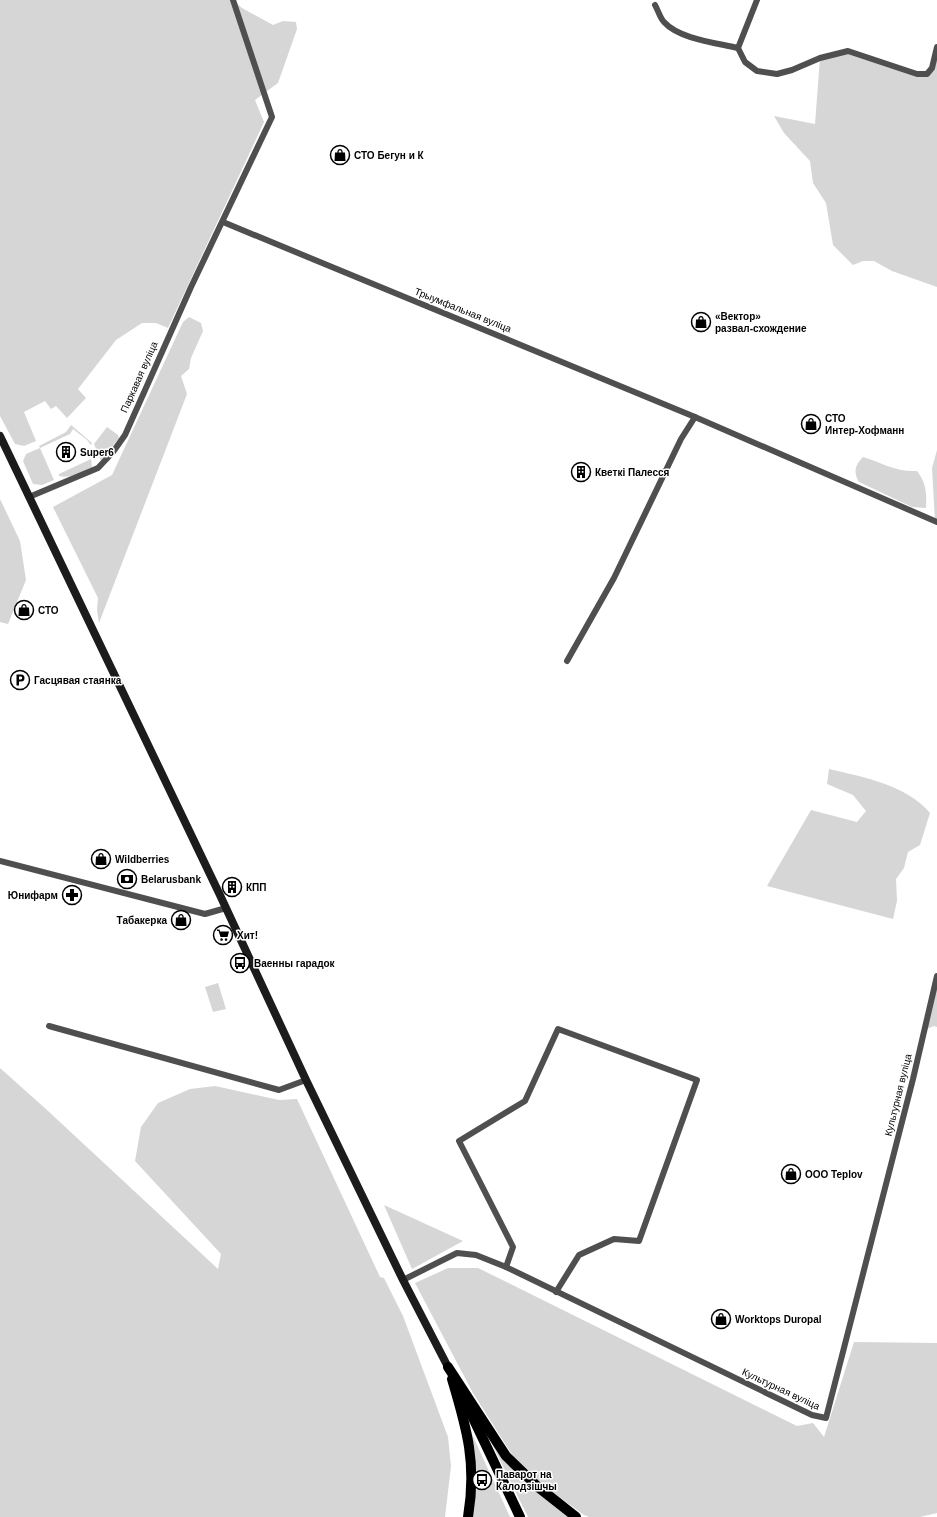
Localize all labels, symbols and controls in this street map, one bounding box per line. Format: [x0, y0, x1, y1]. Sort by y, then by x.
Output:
shop icon: СТО Бегун и К [329, 144, 351, 166]
place label: СТО Бегун и К [354, 150, 425, 161]
street label: Трыумфальная вуліца [413, 286, 513, 335]
shop icon: «Вектор» развал-схождение [690, 311, 712, 333]
place label: «Вектор» развал-схождение [715, 311, 807, 334]
street label: Паркавая вуліца [118, 339, 160, 414]
shop icon: СТО Интер-Хофманн [800, 413, 822, 435]
place label: СТО Интер-Хофманн [825, 413, 904, 436]
building icon: Super6 [55, 441, 77, 463]
place label: Super6 [80, 447, 114, 458]
building icon: Кветкі Палесся [570, 461, 592, 483]
place label: Кветкі Палесся [595, 467, 670, 478]
shop icon: СТО [13, 599, 35, 621]
place label: СТО [38, 605, 59, 616]
parking icon: Гасцявая стаянка [9, 669, 31, 691]
place label: Гасцявая стаянка [34, 675, 122, 686]
shop icon: Wildberries [90, 848, 112, 870]
place label: Wildberries [115, 854, 170, 865]
bank icon: Belarusbank [116, 868, 138, 890]
place label: Belarusbank [141, 874, 201, 885]
building icon: КПП [221, 876, 243, 898]
place label: КПП [246, 882, 266, 893]
pharmacy icon: Юнифарм [61, 884, 83, 906]
place label: Юнифарм [8, 890, 58, 901]
shop icon: Табакерка [170, 909, 192, 931]
place label: Табакерка [117, 915, 167, 926]
supermarket icon: Хит! [212, 924, 234, 946]
place label: Хит! [237, 930, 258, 941]
bus stop icon: Ваенны гарадок [229, 952, 251, 974]
place label: Ваенны гарадок [254, 958, 336, 969]
street label: Культурная вуліца [882, 1052, 914, 1137]
shop icon: OOO Teplov [780, 1163, 802, 1185]
place label: OOO Teplov [805, 1169, 863, 1180]
shop icon: Worktops Duropal [710, 1308, 732, 1330]
place label: Worktops Duropal [735, 1314, 822, 1325]
street label: Культурная вуліца [740, 1366, 822, 1412]
bus stop icon: Паварот на Калодзішчы [471, 1469, 493, 1491]
place label: Паварот на Калодзішчы [496, 1469, 557, 1492]

